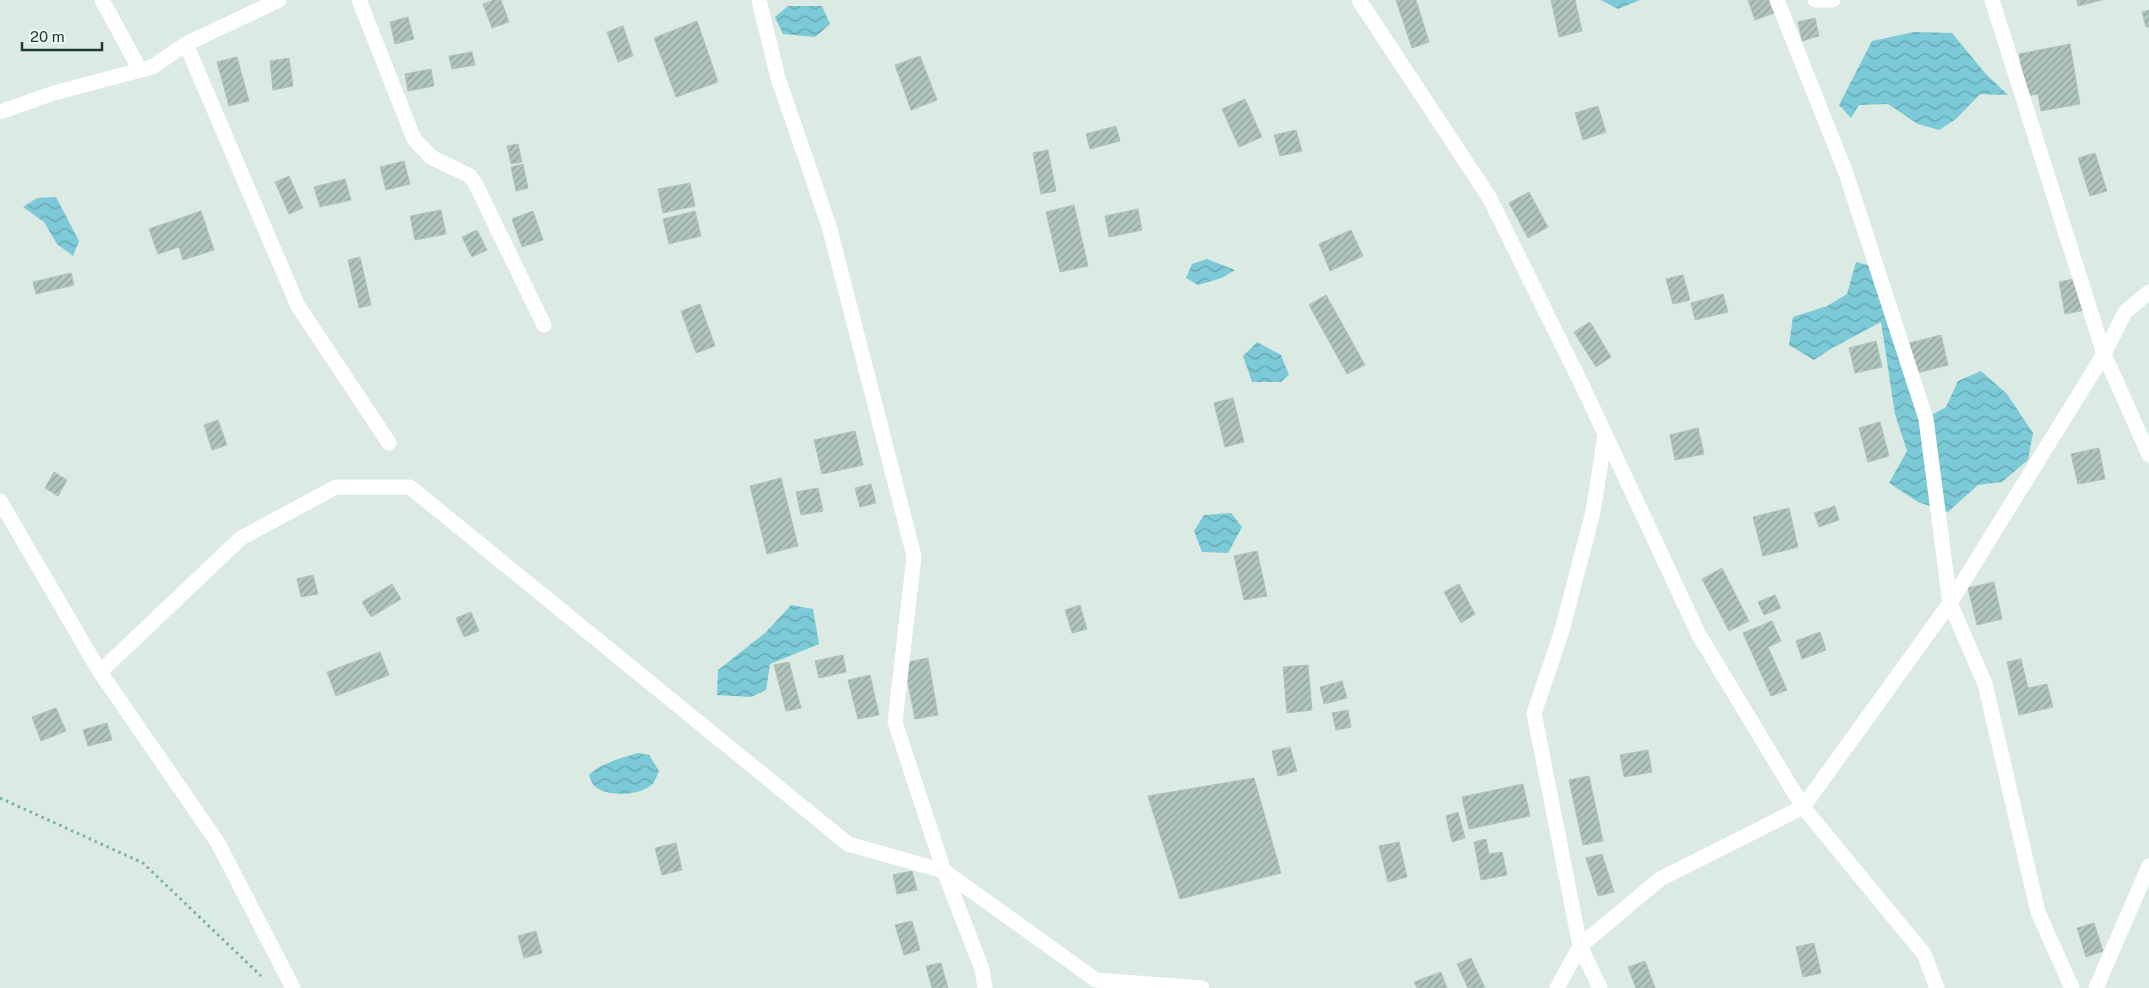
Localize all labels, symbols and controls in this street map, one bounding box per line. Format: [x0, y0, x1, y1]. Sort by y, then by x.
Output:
scale bar [22, 20, 102, 52]
text: 20 m [30, 28, 65, 45]

